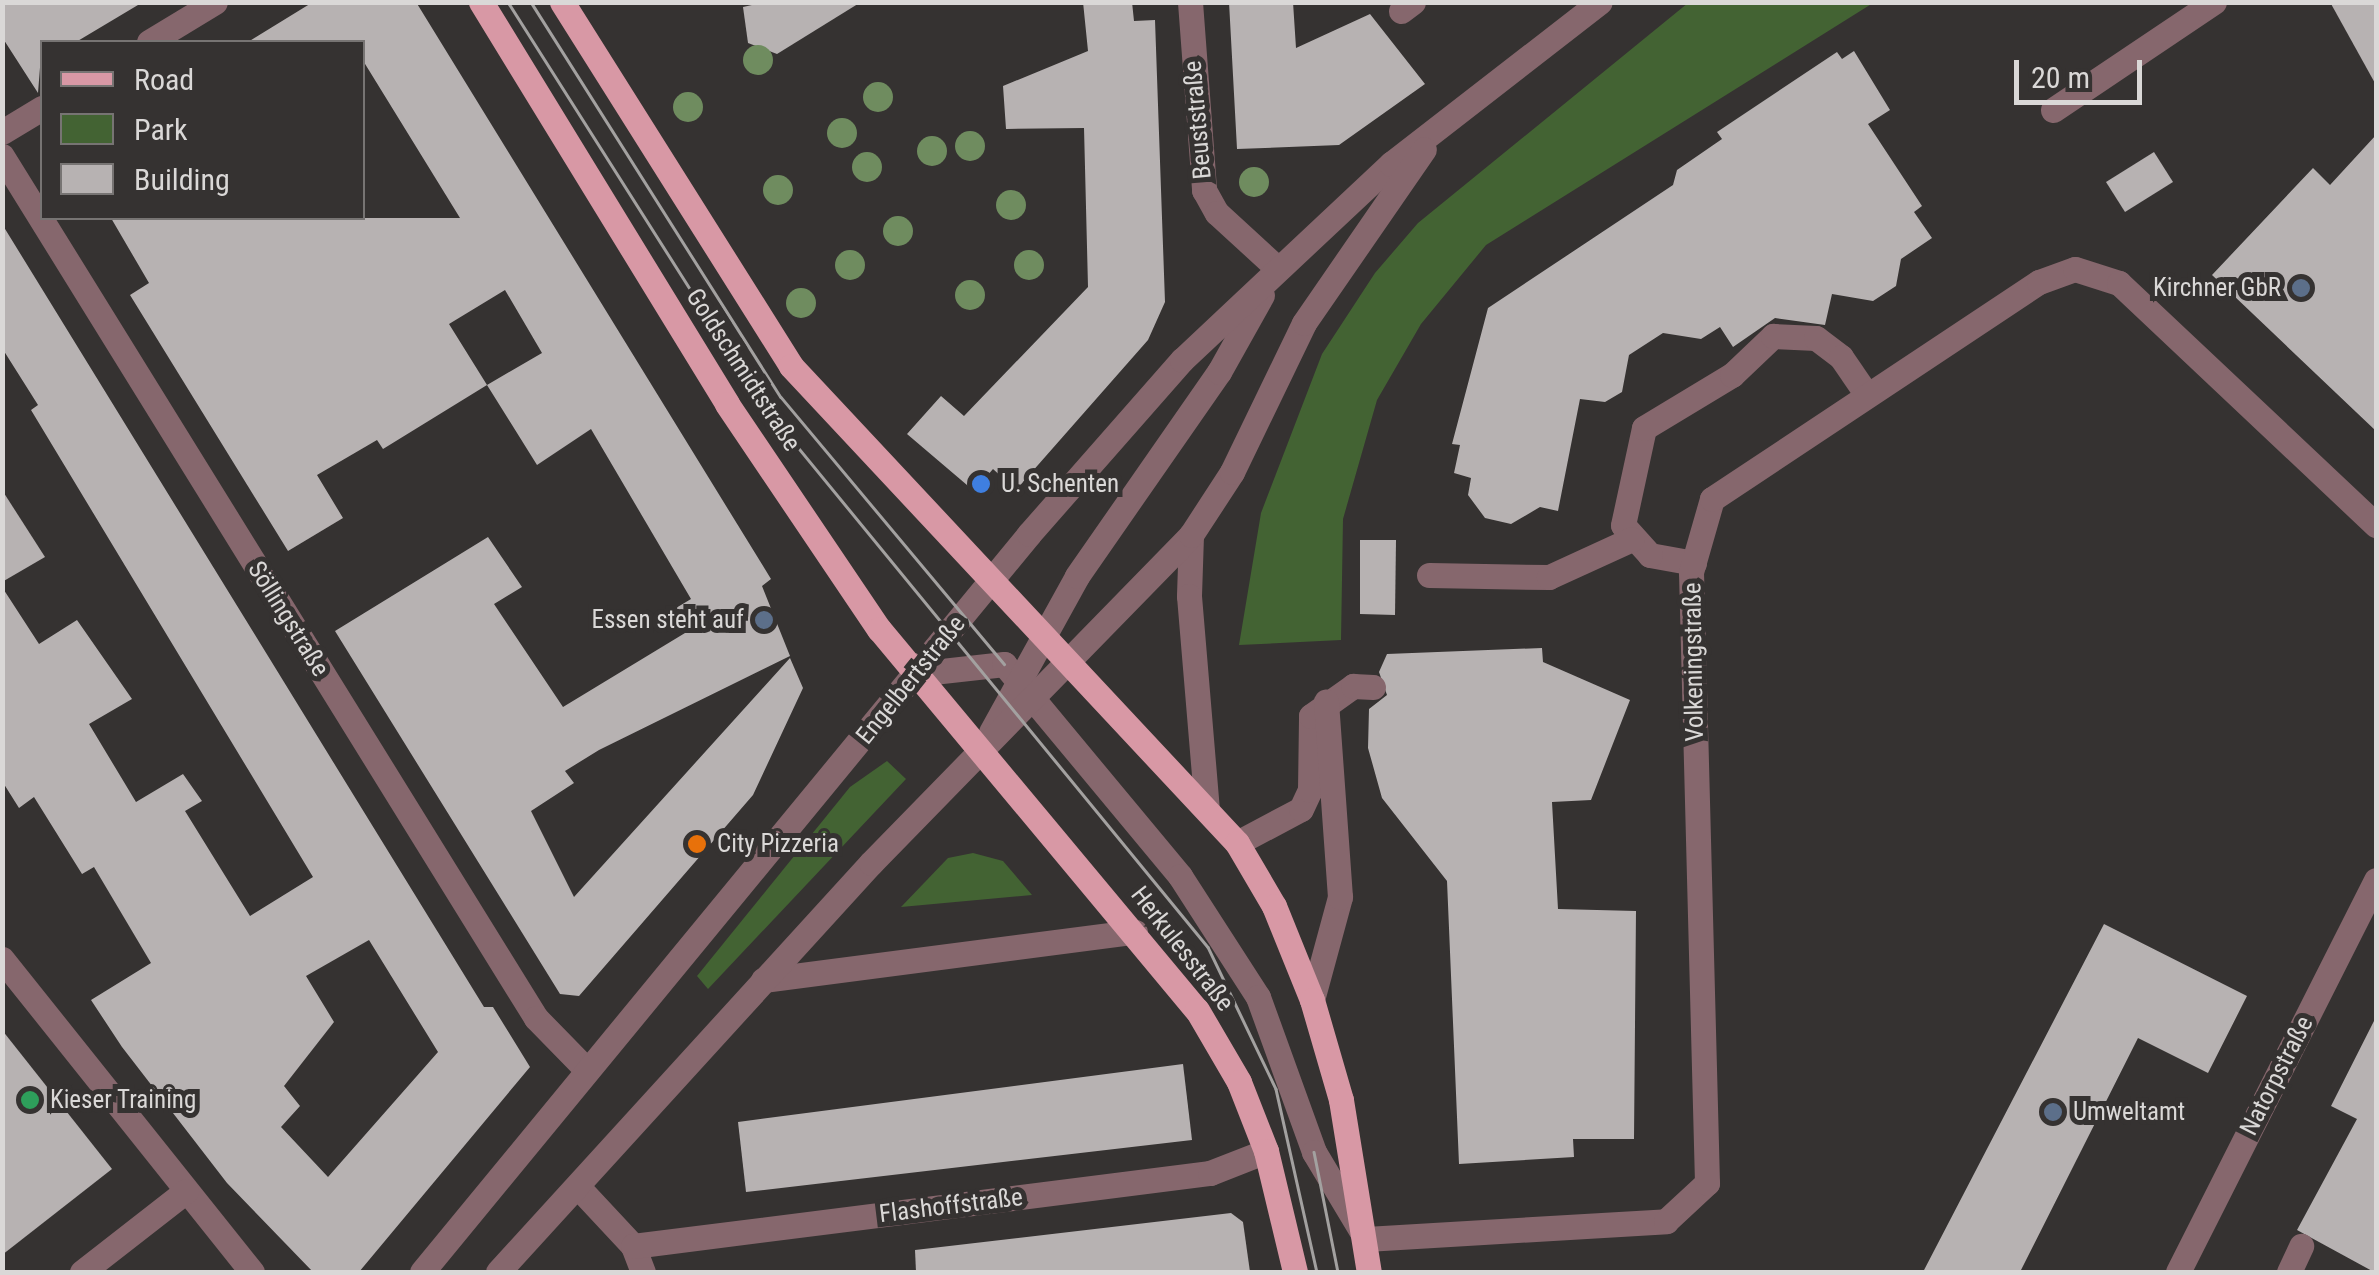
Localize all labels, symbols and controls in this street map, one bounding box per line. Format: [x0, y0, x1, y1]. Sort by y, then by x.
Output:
legend [40, 40, 365, 220]
scale bar [2019, 40, 2146, 102]
street label: Beuststraße [1178, 59, 1218, 181]
text: 20 m [2031, 60, 2090, 95]
text: Road [134, 62, 194, 97]
text: Park [134, 112, 188, 147]
text: Building [134, 162, 230, 197]
place label: Kirchner GbR [2153, 273, 2281, 303]
marker: Kirchner GbR [2290, 277, 2312, 299]
street label: Goldschmidtstraße [679, 283, 807, 457]
place label: U. Schenten [1001, 469, 1119, 499]
marker: U. Schenten [970, 473, 992, 495]
street label: Söllingstraße [241, 556, 335, 682]
street label: Volkeningstraße [1678, 582, 1710, 742]
place label: Essen steht auf [592, 605, 744, 635]
marker: Essen steht auf [753, 609, 775, 631]
street label: Engelbertstraße [850, 610, 972, 750]
place label: City Pizzeria [717, 829, 839, 859]
marker: City Pizzeria [686, 833, 708, 855]
street label: Herkulesstraße [1124, 881, 1240, 1017]
street label: Natorpstraße [2234, 1011, 2320, 1141]
place label: Kieser Training [50, 1085, 197, 1115]
marker: Kieser Training [19, 1089, 41, 1111]
place label: Umweltamt [2073, 1097, 2185, 1127]
marker: Umweltamt [2042, 1101, 2064, 1123]
street label: Flashoffstraße [878, 1182, 1024, 1230]

